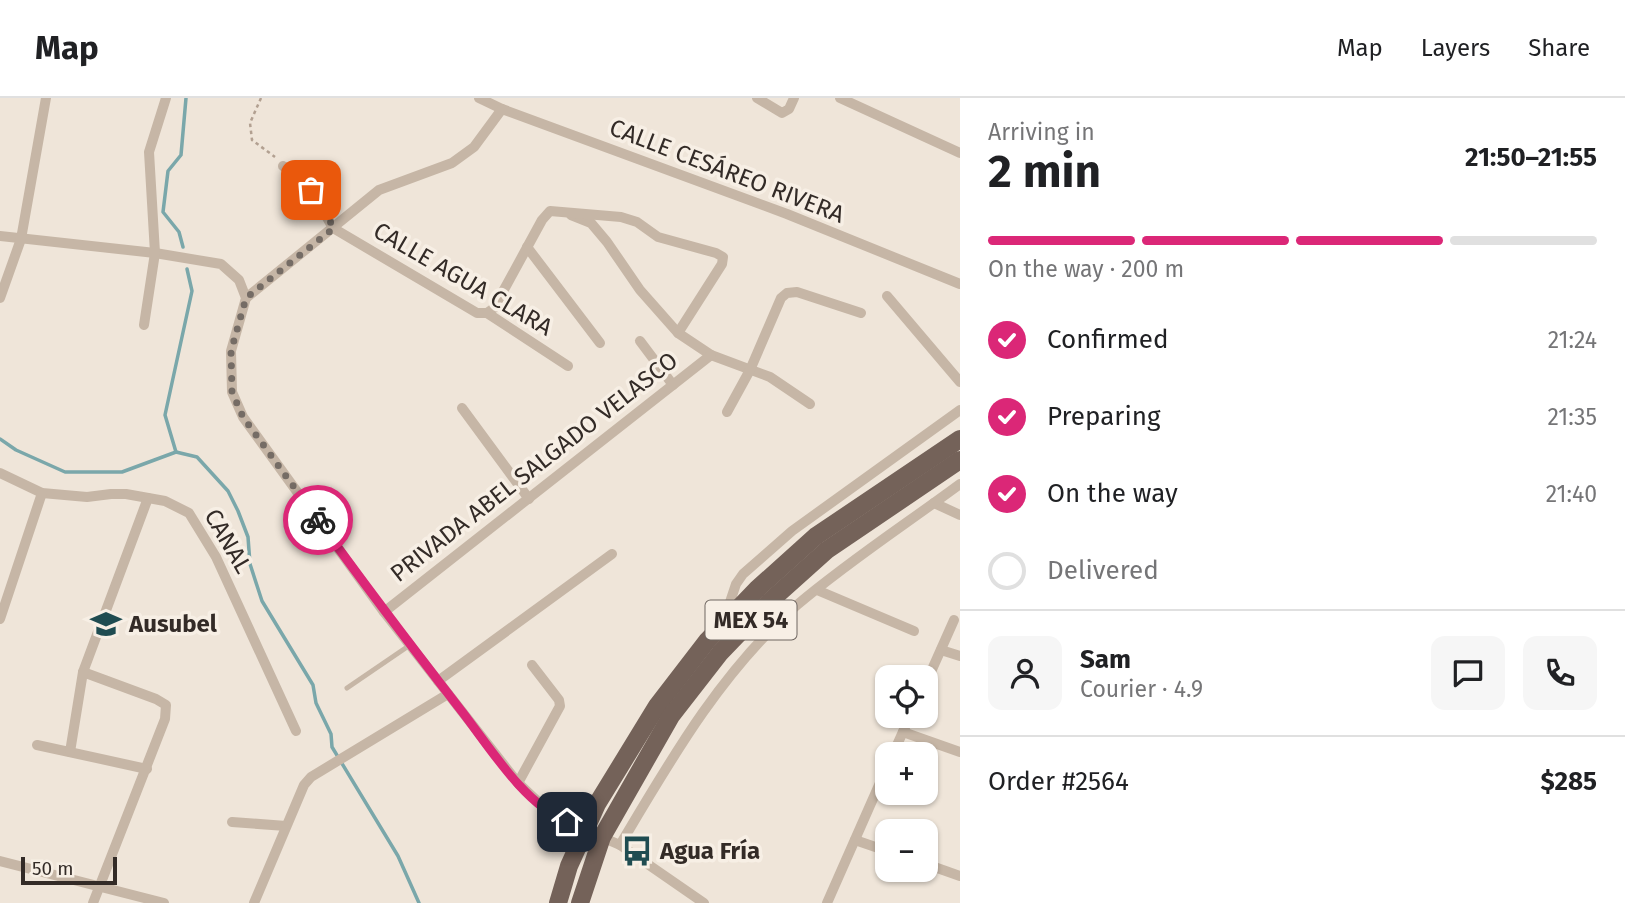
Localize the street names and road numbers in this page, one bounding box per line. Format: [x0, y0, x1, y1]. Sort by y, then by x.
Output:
street label: CALLE CESÁREO RIVERA [606, 112, 849, 229]
street label: CALLE AGUA CLARA [368, 216, 558, 342]
street label: PRIVADA ABEL SALGADO VELASCO [385, 346, 683, 588]
street label: CANAL [199, 504, 257, 578]
road number: MEX 54 [706, 600, 796, 640]

